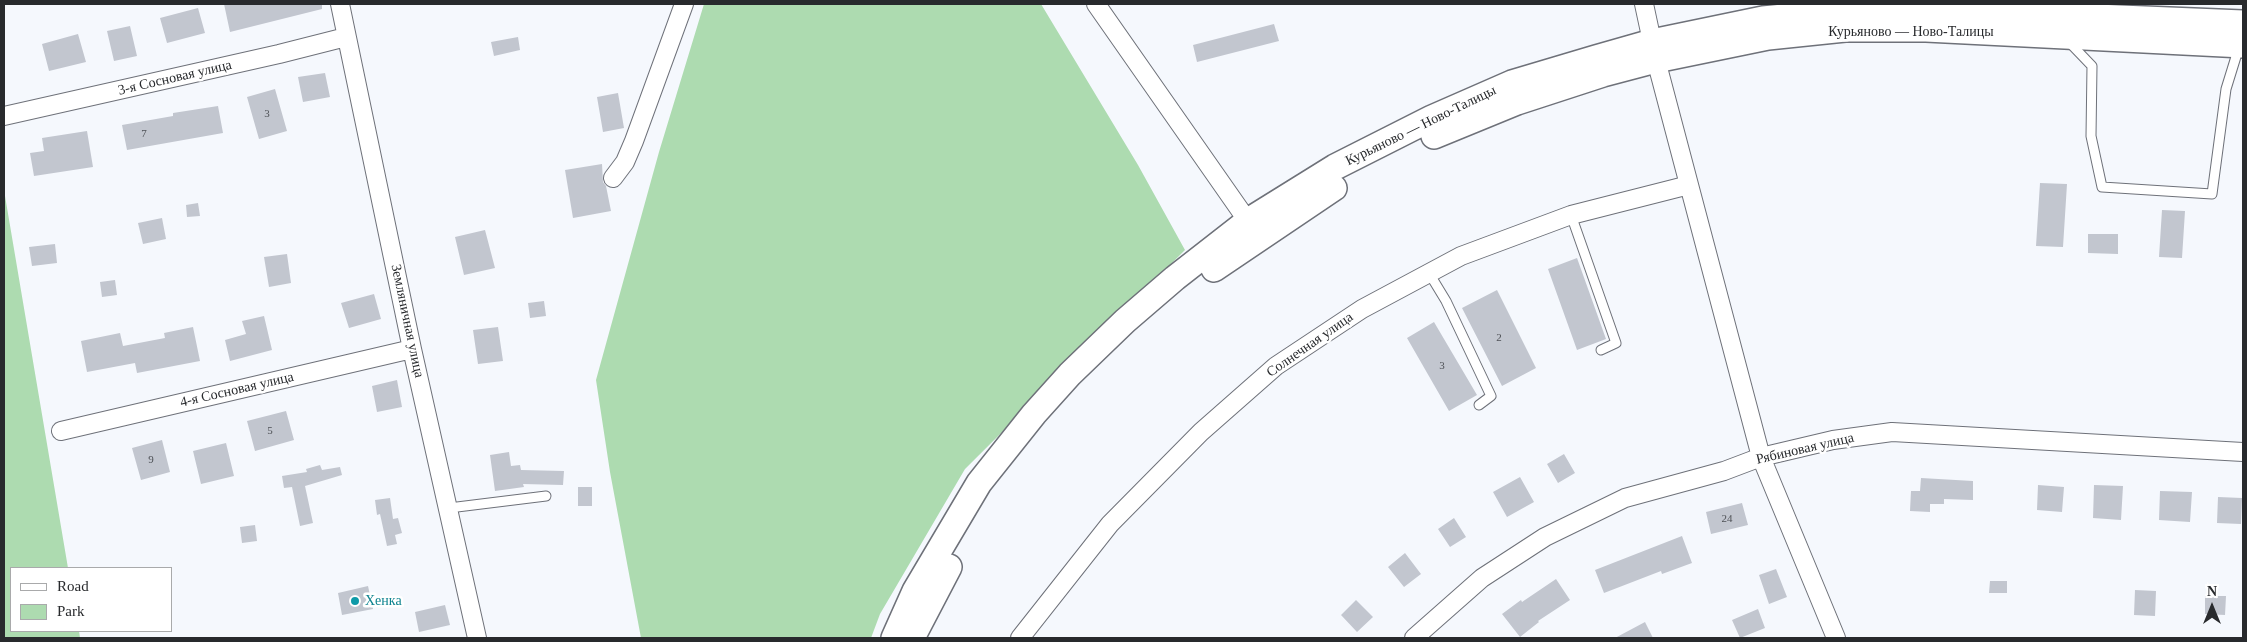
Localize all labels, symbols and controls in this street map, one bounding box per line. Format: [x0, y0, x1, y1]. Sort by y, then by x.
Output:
street label: Курьяново — Ново-Талицы [1828, 24, 1994, 40]
street label: 3-я Сосновая улица [117, 57, 233, 99]
street label: Курьяново — Ново-Талицы [1343, 82, 1499, 170]
house number: 3 [264, 107, 270, 121]
house number: 7 [141, 127, 147, 141]
street label: Земляничная улица [387, 263, 427, 379]
street label: Солнечная улица [1264, 309, 1356, 381]
house number: 2 [1496, 331, 1502, 345]
house number: 3 [1439, 359, 1445, 373]
street label: 4-я Сосновая улица [179, 369, 295, 411]
house number: 5 [267, 424, 273, 438]
street label: Рябиновая улица [1754, 430, 1856, 468]
house number: 9 [148, 453, 154, 467]
house number: 24 [1721, 512, 1732, 526]
legend [10, 567, 172, 632]
text: Road [57, 578, 89, 594]
north arrow [2187, 582, 2237, 632]
text: N [2207, 584, 2217, 599]
place label: Хенка [365, 593, 402, 609]
marker: Хенка [349, 595, 361, 607]
text: Park [57, 603, 85, 619]

